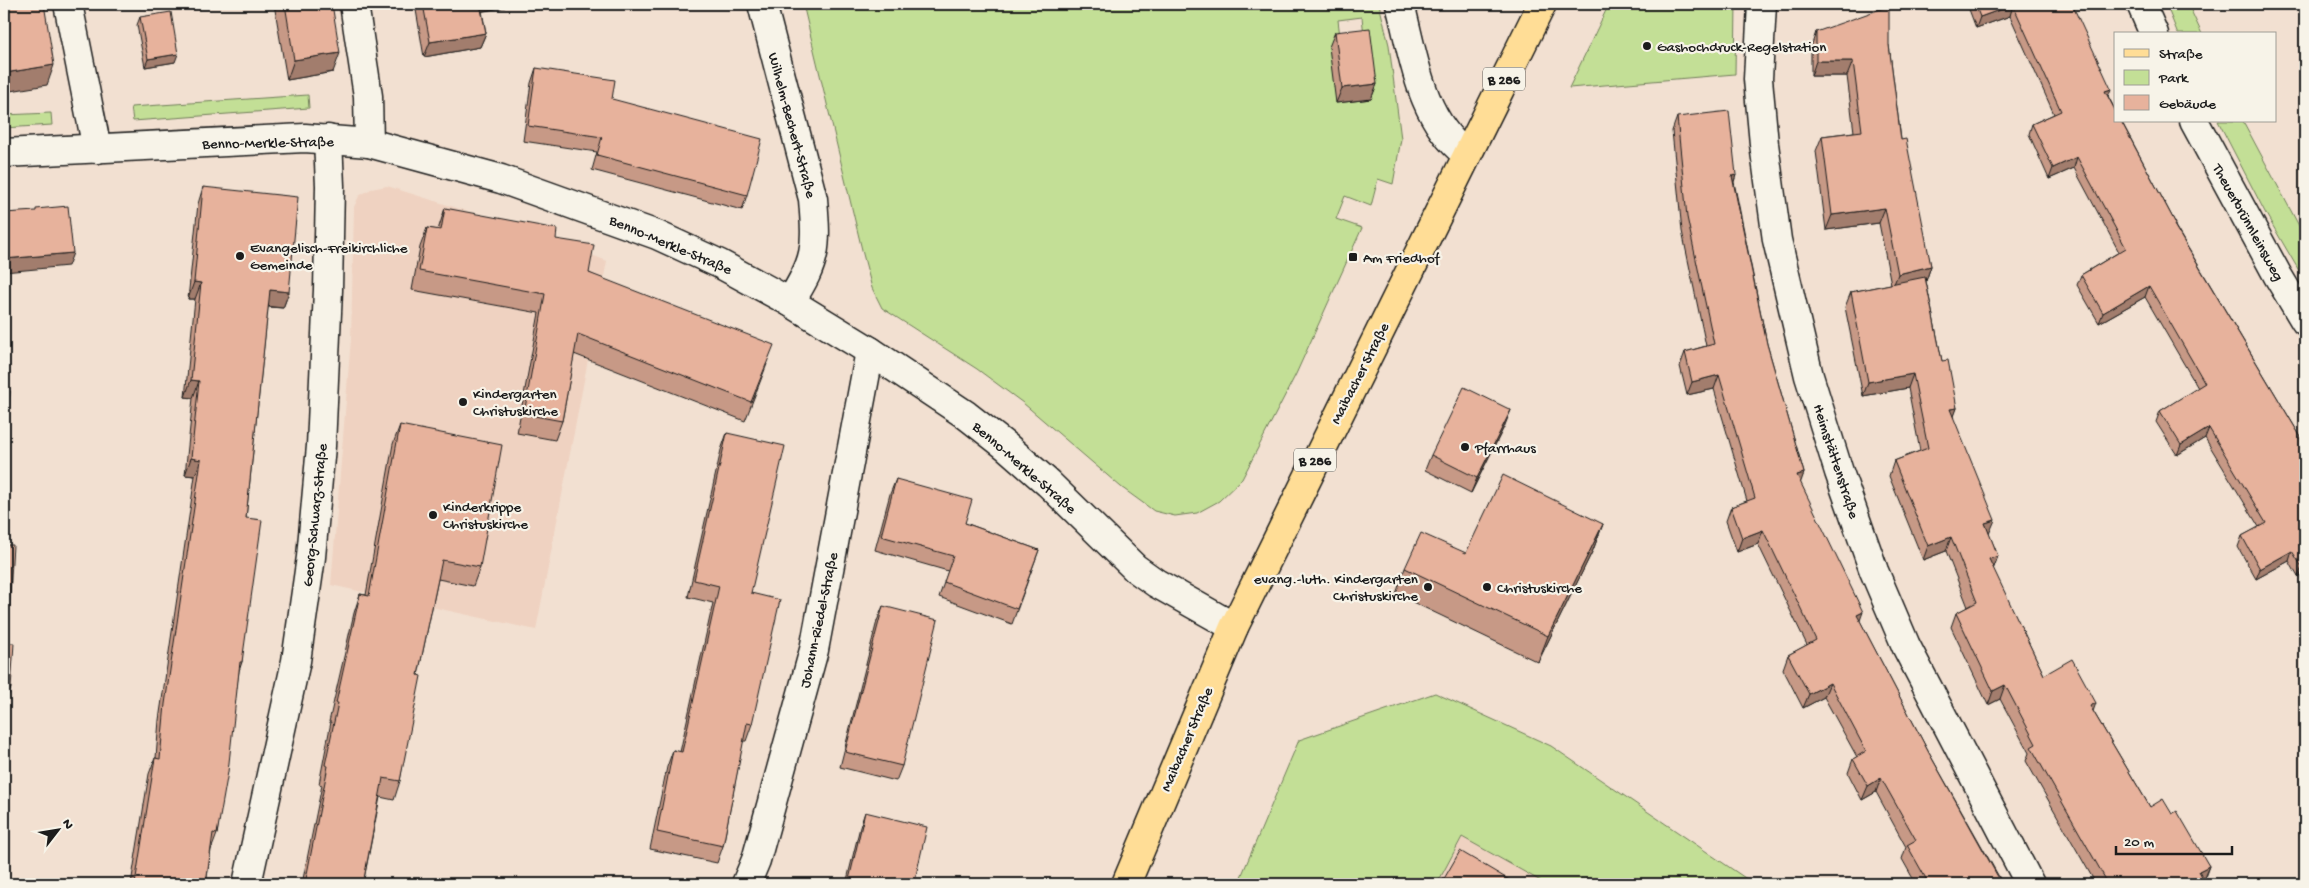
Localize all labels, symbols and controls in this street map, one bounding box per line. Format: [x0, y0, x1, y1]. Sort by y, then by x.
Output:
legend [2114, 32, 2276, 122]
place label: Gashochdruck-Regelstation [1657, 39, 1826, 57]
marker: Gashochdruck-Regelstation [1641, 40, 1653, 52]
text: Straße [2159, 46, 2203, 64]
street label: Wilhelm-Bechert-Straße [763, 51, 819, 200]
road number: B 286 [1483, 68, 1525, 90]
text: Park [2158, 70, 2189, 88]
text: Gebäude [2159, 96, 2216, 114]
street label: Benno-Merkle-Straße [201, 134, 334, 154]
street label: Theuerbrünnleinsweg [2207, 160, 2287, 285]
street label: Benno-Merkle-Straße [605, 211, 735, 280]
place label: Evangelisch-Freikirchliche Gemeinde [250, 240, 408, 275]
marker: Evangelisch-Freikirchliche Gemeinde [234, 250, 246, 262]
place label: Am Friedhof [1363, 250, 1441, 268]
marker: Am Friedhof [1347, 251, 1359, 263]
street label: Maibacher Straße [1327, 320, 1394, 428]
place label: Kindergarten Christuskirche [473, 386, 558, 421]
marker: Kindergarten Christuskirche [457, 396, 469, 408]
street label: Heimstättenstraße [1808, 402, 1862, 521]
street label: Benno-Merkle-Straße [967, 418, 1079, 519]
place label: Pfarrhaus [1474, 440, 1536, 458]
marker: Pfarrhaus [1459, 441, 1471, 453]
street label: Georg-Schwarz-Straße [300, 443, 332, 588]
road number: B 286 [1294, 448, 1336, 472]
place label: Kinderkrippe Christuskirche [443, 499, 528, 534]
marker: Kinderkrippe Christuskirche [427, 509, 439, 521]
street label: Johann-Riedel-Straße [797, 551, 843, 690]
place label: evang.-luth. Kindergarten Christuskirche [1254, 571, 1418, 606]
place label: Christuskirche [1497, 580, 1582, 598]
marker: evang.-luth. Kindergarten Christuskirche [1422, 581, 1434, 593]
marker: Christuskirche [1481, 581, 1493, 593]
street label: Maibacher Straße [1158, 685, 1218, 795]
north arrow [32, 806, 82, 856]
text: N [57, 816, 77, 833]
scale bar [2116, 823, 2233, 855]
text: 20 m [2124, 834, 2154, 852]

